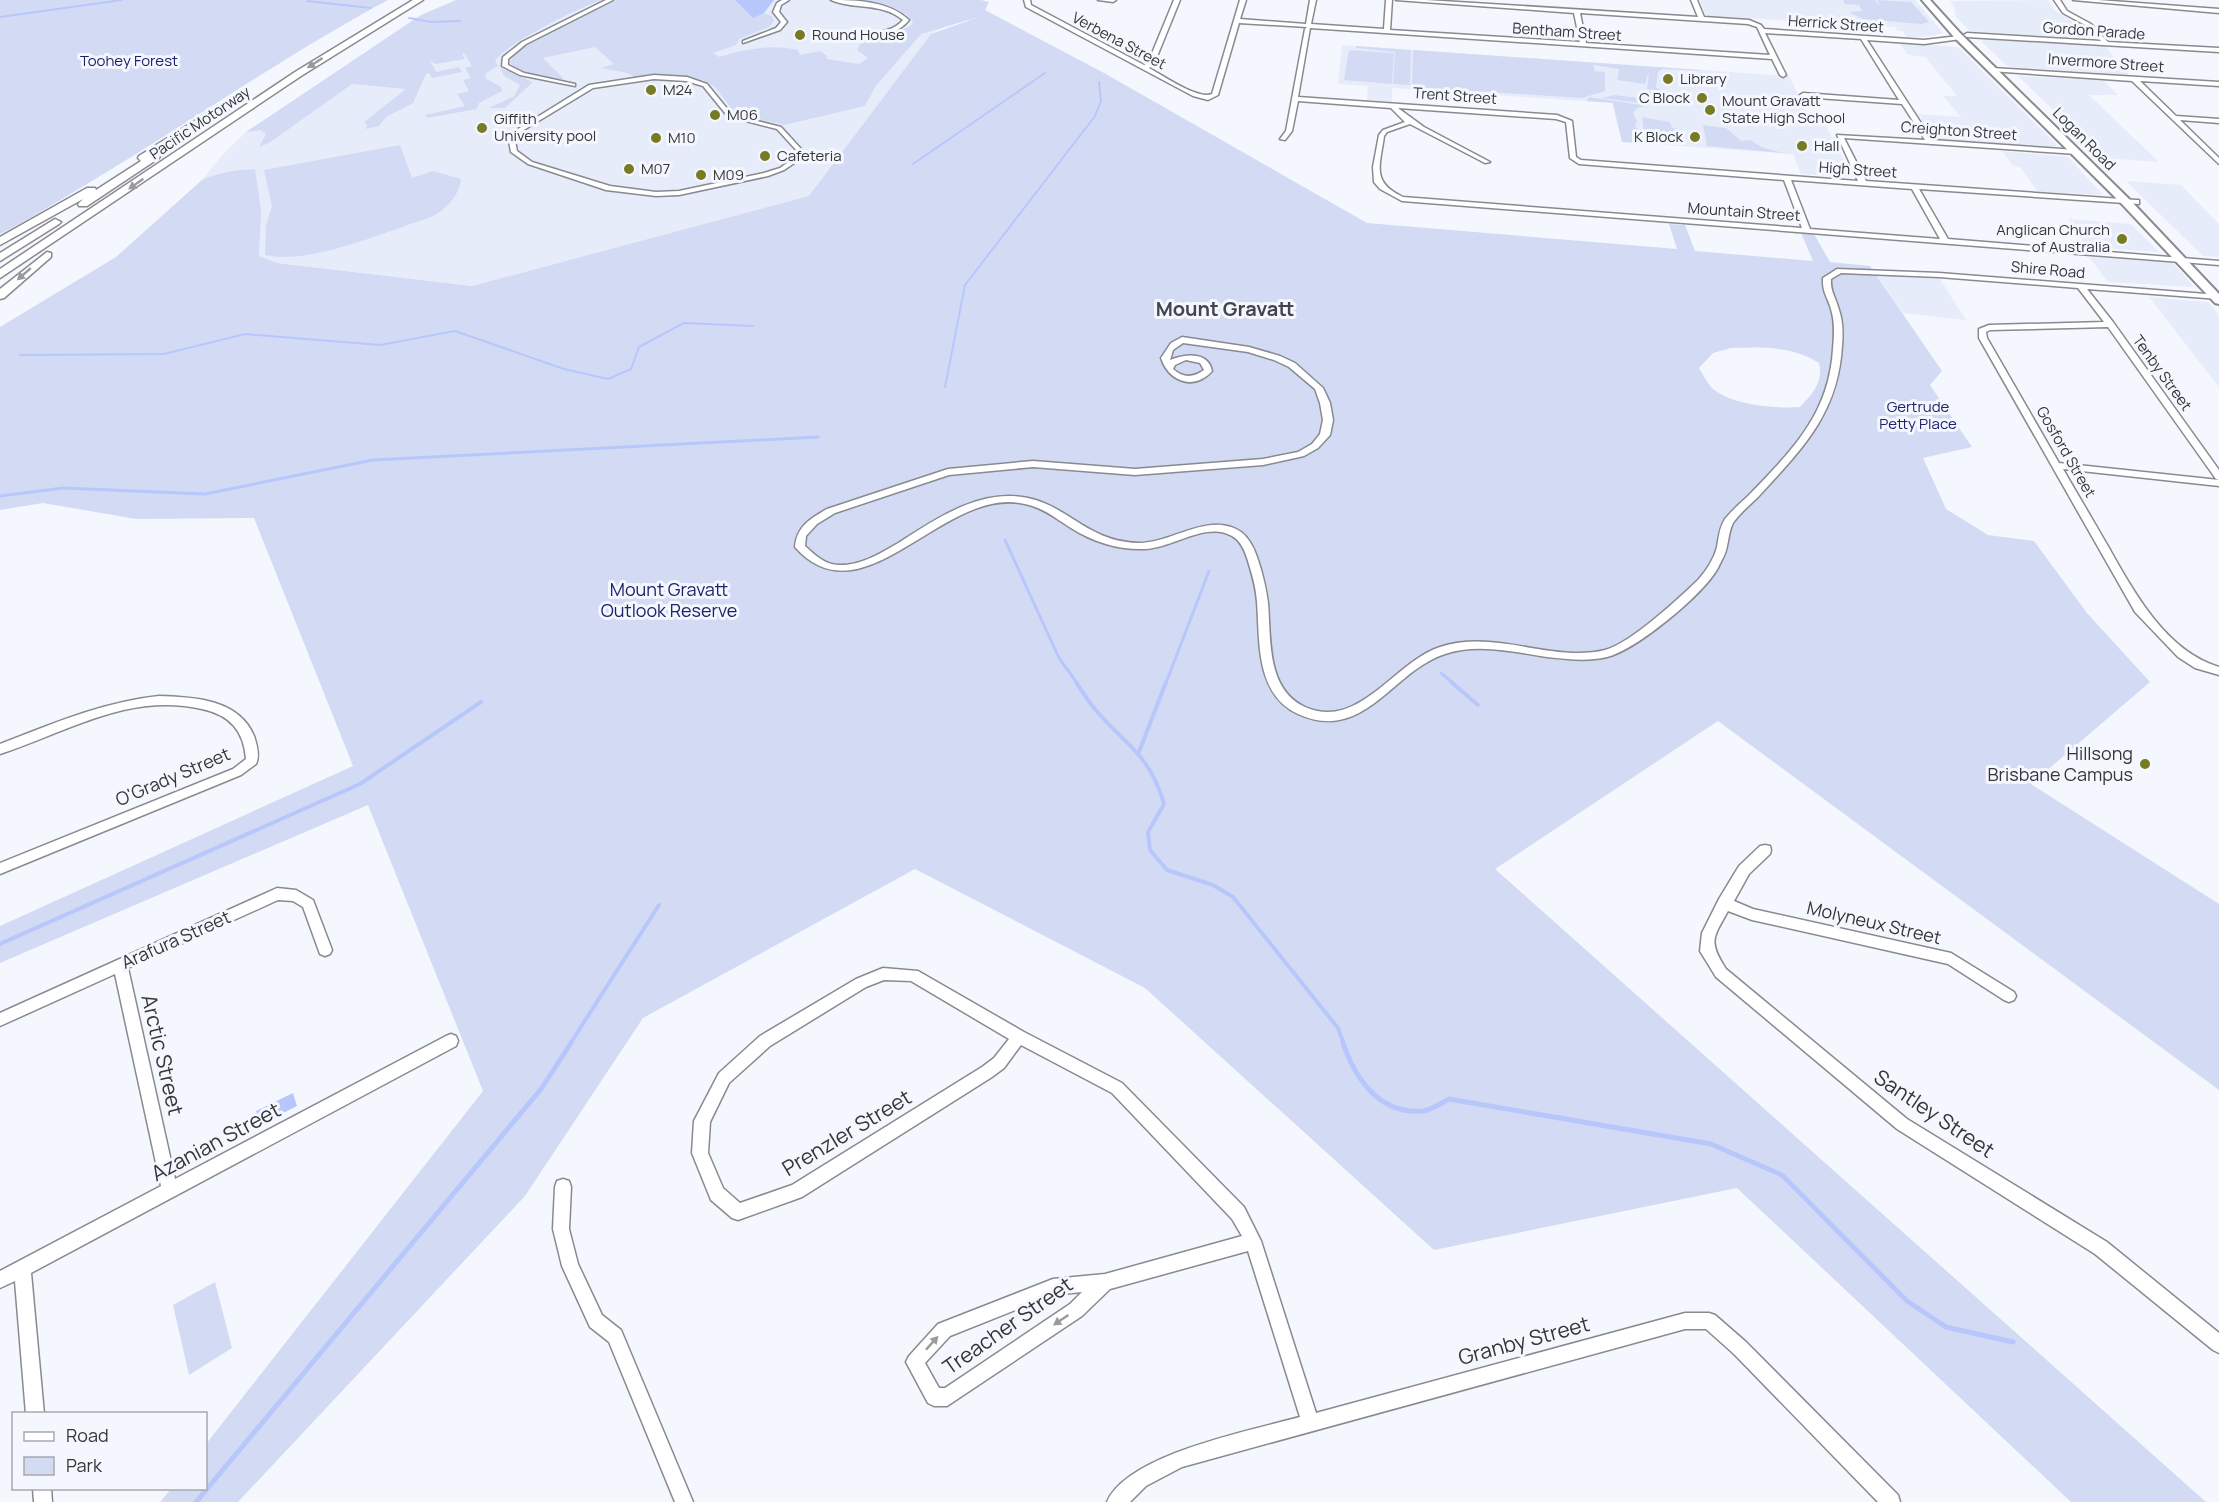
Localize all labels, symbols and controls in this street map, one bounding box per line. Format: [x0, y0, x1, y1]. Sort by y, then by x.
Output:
street label: Verbena Street [1068, 7, 1170, 74]
street label: Herrick Street [1787, 10, 1885, 37]
street label: Gordon Parade [2042, 16, 2146, 45]
street label: Bentham Street [1512, 17, 1622, 46]
place label: Round House [812, 24, 905, 45]
marker: Round House [793, 28, 807, 42]
street label: Invermore Street [2047, 48, 2165, 77]
park label: Toohey Forest [80, 50, 178, 71]
one-way arrow [307, 57, 323, 68]
place label: Library [1680, 68, 1727, 89]
marker: Library [1661, 72, 1675, 86]
place label: M24 [663, 79, 693, 100]
street label: Pacific Motorway [145, 81, 254, 164]
street label: Trent Street [1412, 82, 1498, 109]
marker: M24 [644, 83, 658, 97]
place label: C Block [1639, 87, 1691, 108]
place label: Mount Gravatt State High School [1722, 90, 1845, 128]
marker: C Block [1695, 91, 1709, 105]
marker: Mount Gravatt State High School [1703, 103, 1717, 117]
street label: Logan Road [2048, 103, 2120, 175]
place label: M06 [727, 104, 758, 125]
place label: Giffith University pool [494, 108, 596, 146]
marker: M06 [708, 108, 722, 122]
street label: Creighton Street [1900, 116, 2018, 145]
marker: Giffith University pool [475, 121, 489, 135]
place label: K Block [1634, 126, 1684, 147]
place label: M10 [668, 127, 696, 148]
marker: K Block [1688, 130, 1702, 144]
marker: M10 [649, 131, 663, 145]
place label: Hall [1814, 135, 1840, 156]
marker: Hall [1795, 139, 1809, 153]
place label: Cafeteria [777, 145, 842, 166]
marker: Cafeteria [758, 149, 772, 163]
street label: High Street [1818, 156, 1898, 183]
place label: M07 [641, 158, 670, 179]
marker: M07 [622, 162, 636, 176]
place label: M09 [713, 164, 744, 185]
marker: M09 [694, 168, 708, 182]
one-way arrow [129, 178, 145, 190]
street label: Mountain Street [1687, 197, 1801, 226]
place label: Anglican Church of Australia [1996, 219, 2110, 257]
marker: Anglican Church of Australia [2115, 232, 2129, 246]
street label: Shire Road [2010, 256, 2086, 283]
one-way arrow [17, 267, 32, 280]
district label: Mount Gravatt [1156, 295, 1294, 322]
street label: Tenby Street [2128, 331, 2197, 415]
park label: Gertrude Petty Place [1879, 396, 1957, 434]
street label: Gosford Street [2032, 402, 2101, 501]
park label: Mount Gravatt Outlook Reserve [601, 577, 737, 622]
street label: O'Grady Street [112, 741, 234, 811]
place label: Hillsong Brisbane Campus [1987, 741, 2133, 786]
marker: Hillsong Brisbane Campus [2138, 757, 2152, 771]
street label: Molyneux Street [1805, 895, 1944, 949]
street label: Arafura Street [117, 904, 234, 974]
street label: Arctic Street [135, 992, 190, 1118]
street label: Santley Street [1869, 1063, 2000, 1164]
street label: Prenzler Street [777, 1082, 916, 1182]
street label: Azanian Street [146, 1095, 285, 1187]
street label: Treacher Street [937, 1270, 1078, 1380]
street label: Granby Street [1455, 1309, 1593, 1371]
one-way arrow [1053, 1315, 1069, 1326]
one-way arrow [925, 1336, 938, 1351]
legend [12, 1412, 207, 1490]
text: Road [66, 1423, 109, 1447]
text: Park [66, 1453, 103, 1477]

